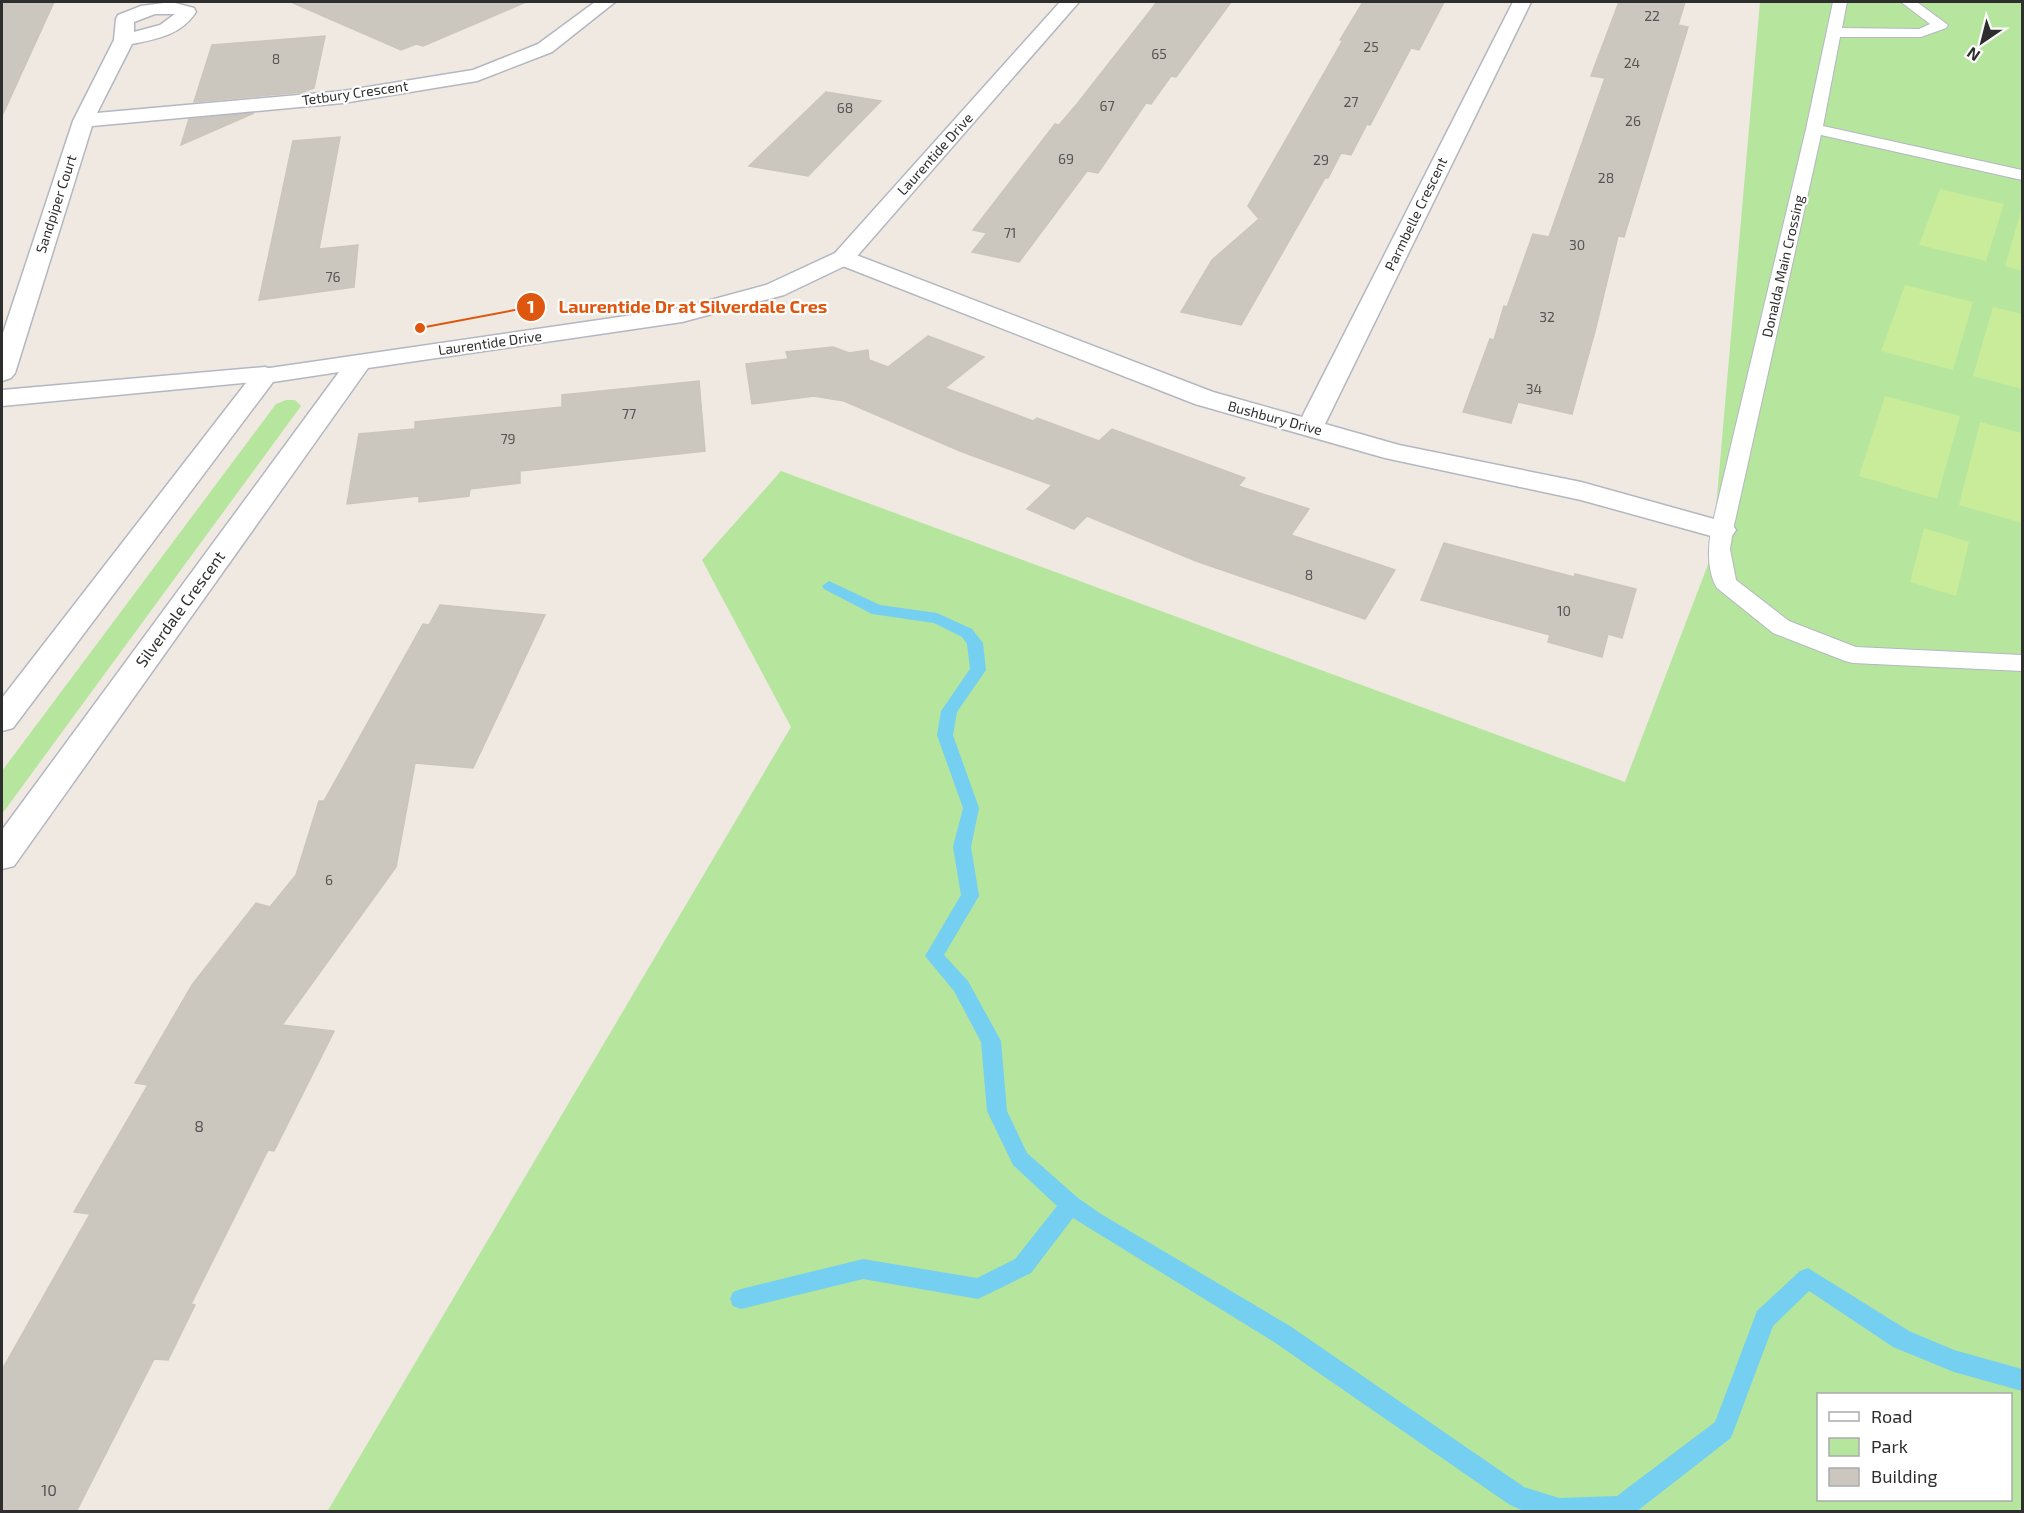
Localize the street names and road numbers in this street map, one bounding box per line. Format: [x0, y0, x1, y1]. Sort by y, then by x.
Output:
street label: Tetbury Crescent [301, 77, 409, 108]
street label: Laurentide Drive [893, 109, 976, 198]
street label: Sandpiper Court [32, 153, 79, 255]
street label: Parmbelle Crescent [1381, 154, 1450, 273]
street label: Donalda Main Crossing [1758, 193, 1807, 339]
street label: Laurentide Drive [437, 327, 543, 358]
street label: Bushbury Drive [1226, 397, 1324, 438]
street label: Silverdale Crescent [131, 547, 228, 671]

